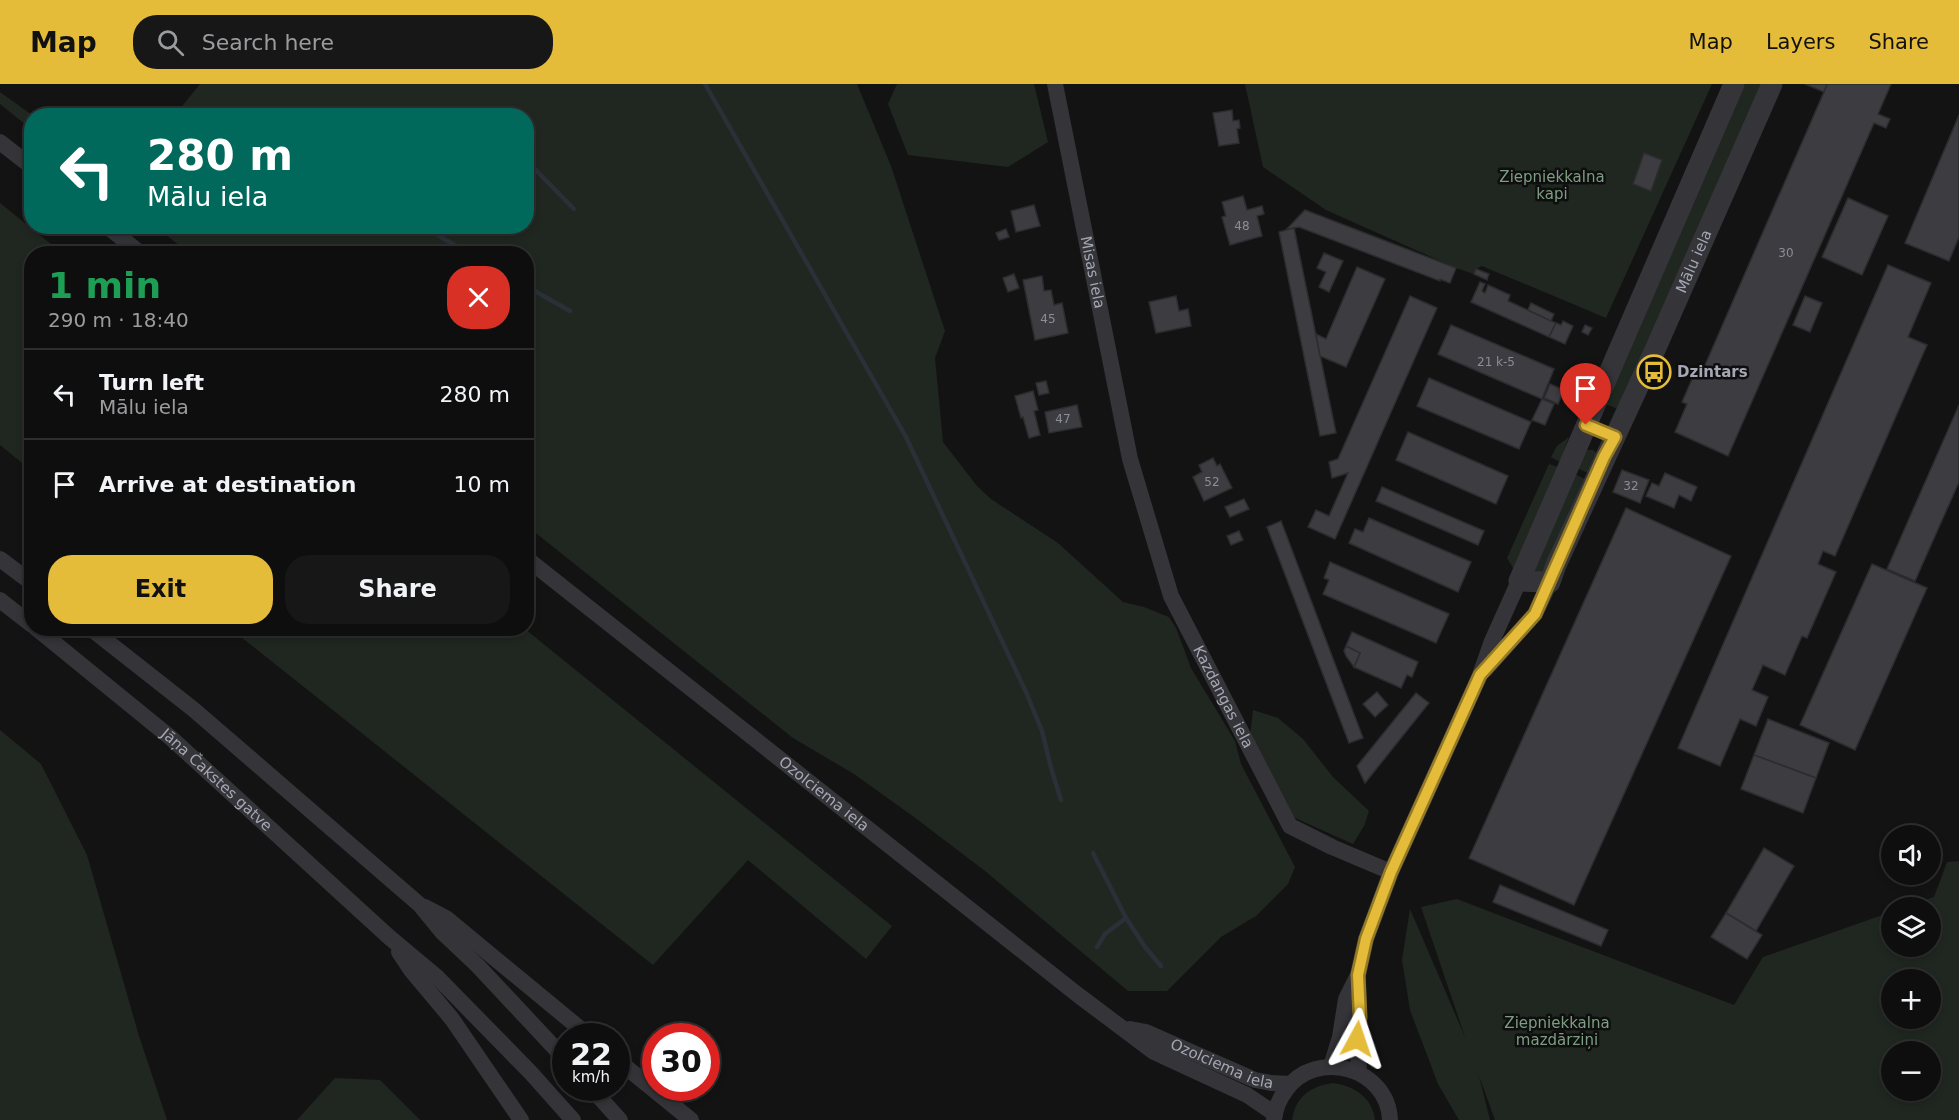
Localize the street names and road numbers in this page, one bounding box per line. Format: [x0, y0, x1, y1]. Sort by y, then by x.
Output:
street label: Mālu iela [1672, 227, 1716, 296]
street label: Misas iela [1077, 234, 1109, 310]
street label: Kazdangas iela [1189, 643, 1257, 751]
street label: Jāņa Čakstes gatve [157, 724, 276, 835]
street label: Ozolciema iela [775, 753, 873, 835]
street label: Ozolciema iela [1168, 1035, 1275, 1092]

